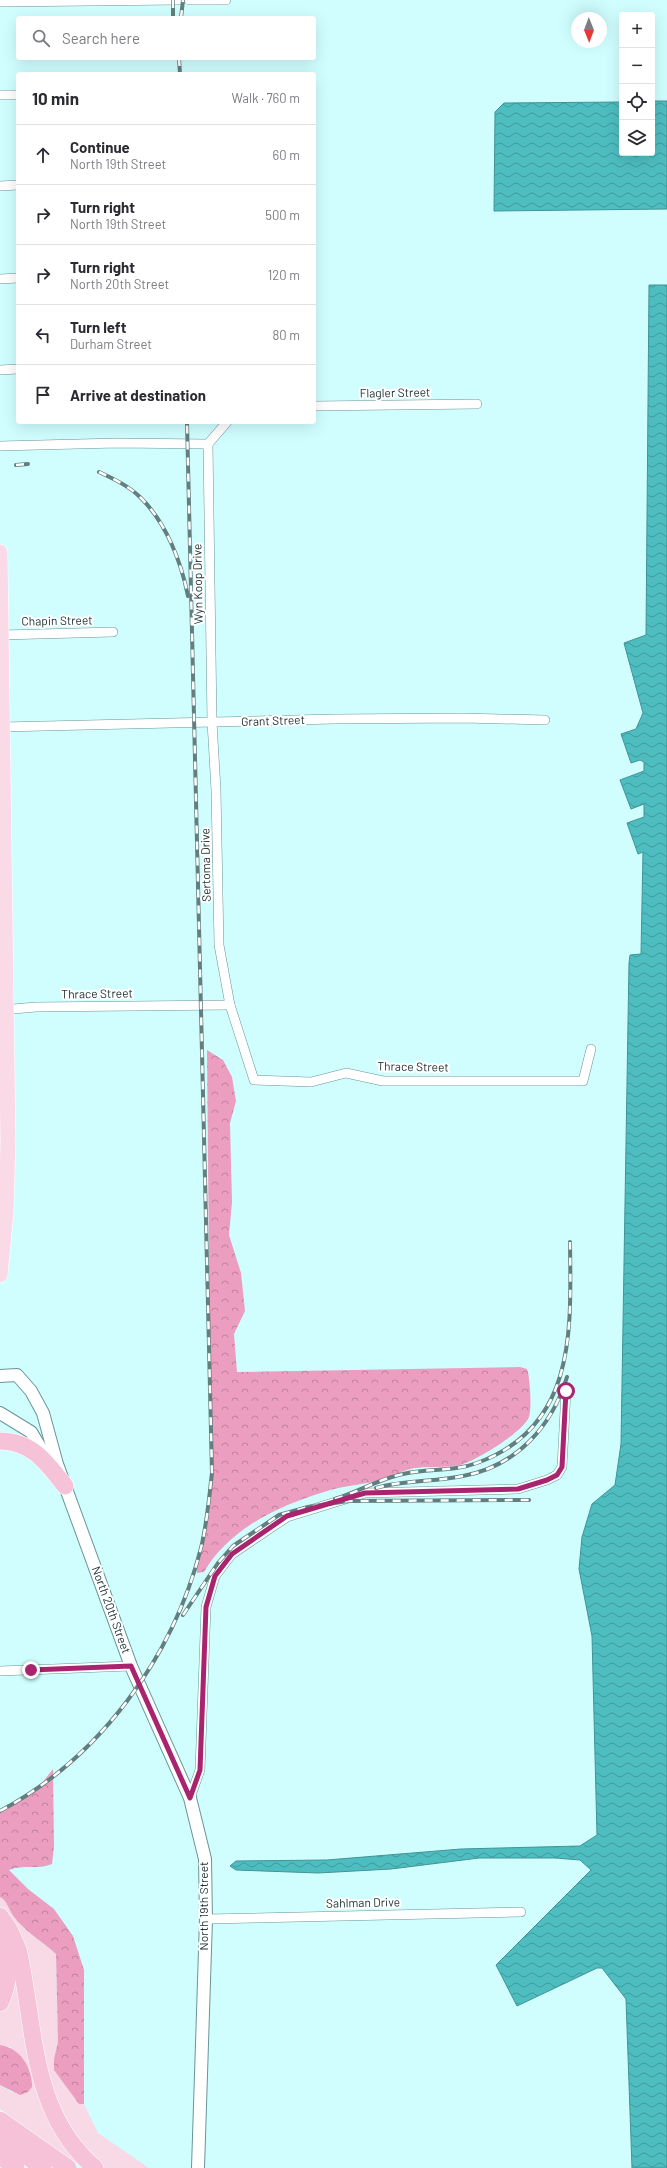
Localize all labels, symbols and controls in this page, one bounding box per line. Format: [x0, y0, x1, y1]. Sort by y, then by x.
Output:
north arrow [571, 12, 607, 48]
map controls [619, 12, 655, 156]
button: + [619, 12, 655, 48]
search box [16, 16, 316, 60]
icon: search [30, 27, 52, 49]
text: Search here [62, 29, 140, 47]
button: − [619, 48, 655, 84]
button: locate [619, 84, 655, 120]
text: 10 min [32, 88, 79, 108]
text: Walk · 760 m [232, 90, 300, 106]
button: layers [619, 120, 655, 156]
text: Continue [70, 138, 130, 156]
icon: ahead [32, 144, 54, 166]
text: 60 m [273, 147, 300, 163]
text: North 19th Street [70, 156, 166, 172]
text: Turn right [70, 198, 135, 216]
icon: right [32, 204, 54, 226]
text: 500 m [265, 207, 300, 223]
text: North 19th Street [70, 216, 166, 232]
text: Turn right [70, 258, 135, 276]
icon: right [32, 264, 54, 286]
text: 120 m [268, 267, 300, 283]
text: North 20th Street [70, 276, 169, 292]
text: Turn left [70, 318, 126, 336]
icon: left [32, 324, 54, 346]
text: 80 m [273, 327, 300, 343]
text: Durham Street [70, 336, 152, 352]
icon: arrive [32, 384, 54, 406]
street label: Flagler Street [359, 384, 431, 400]
text: Arrive at destination [70, 386, 206, 404]
street label: Wyn Koop Drive [189, 543, 205, 625]
street label: Chapin Street [21, 612, 93, 628]
street label: Grant Street [241, 712, 305, 728]
street label: Sertoma Drive [197, 828, 213, 902]
street label: Thrace Street [61, 985, 133, 1001]
street label: Thrace Street [377, 1058, 449, 1074]
route start [557, 1382, 575, 1400]
street label: North 20th Street [90, 1564, 134, 1655]
route end [22, 1661, 40, 1679]
street label: North 19th Street [196, 1862, 210, 1950]
street label: Sahlman Drive [326, 1894, 400, 1910]

